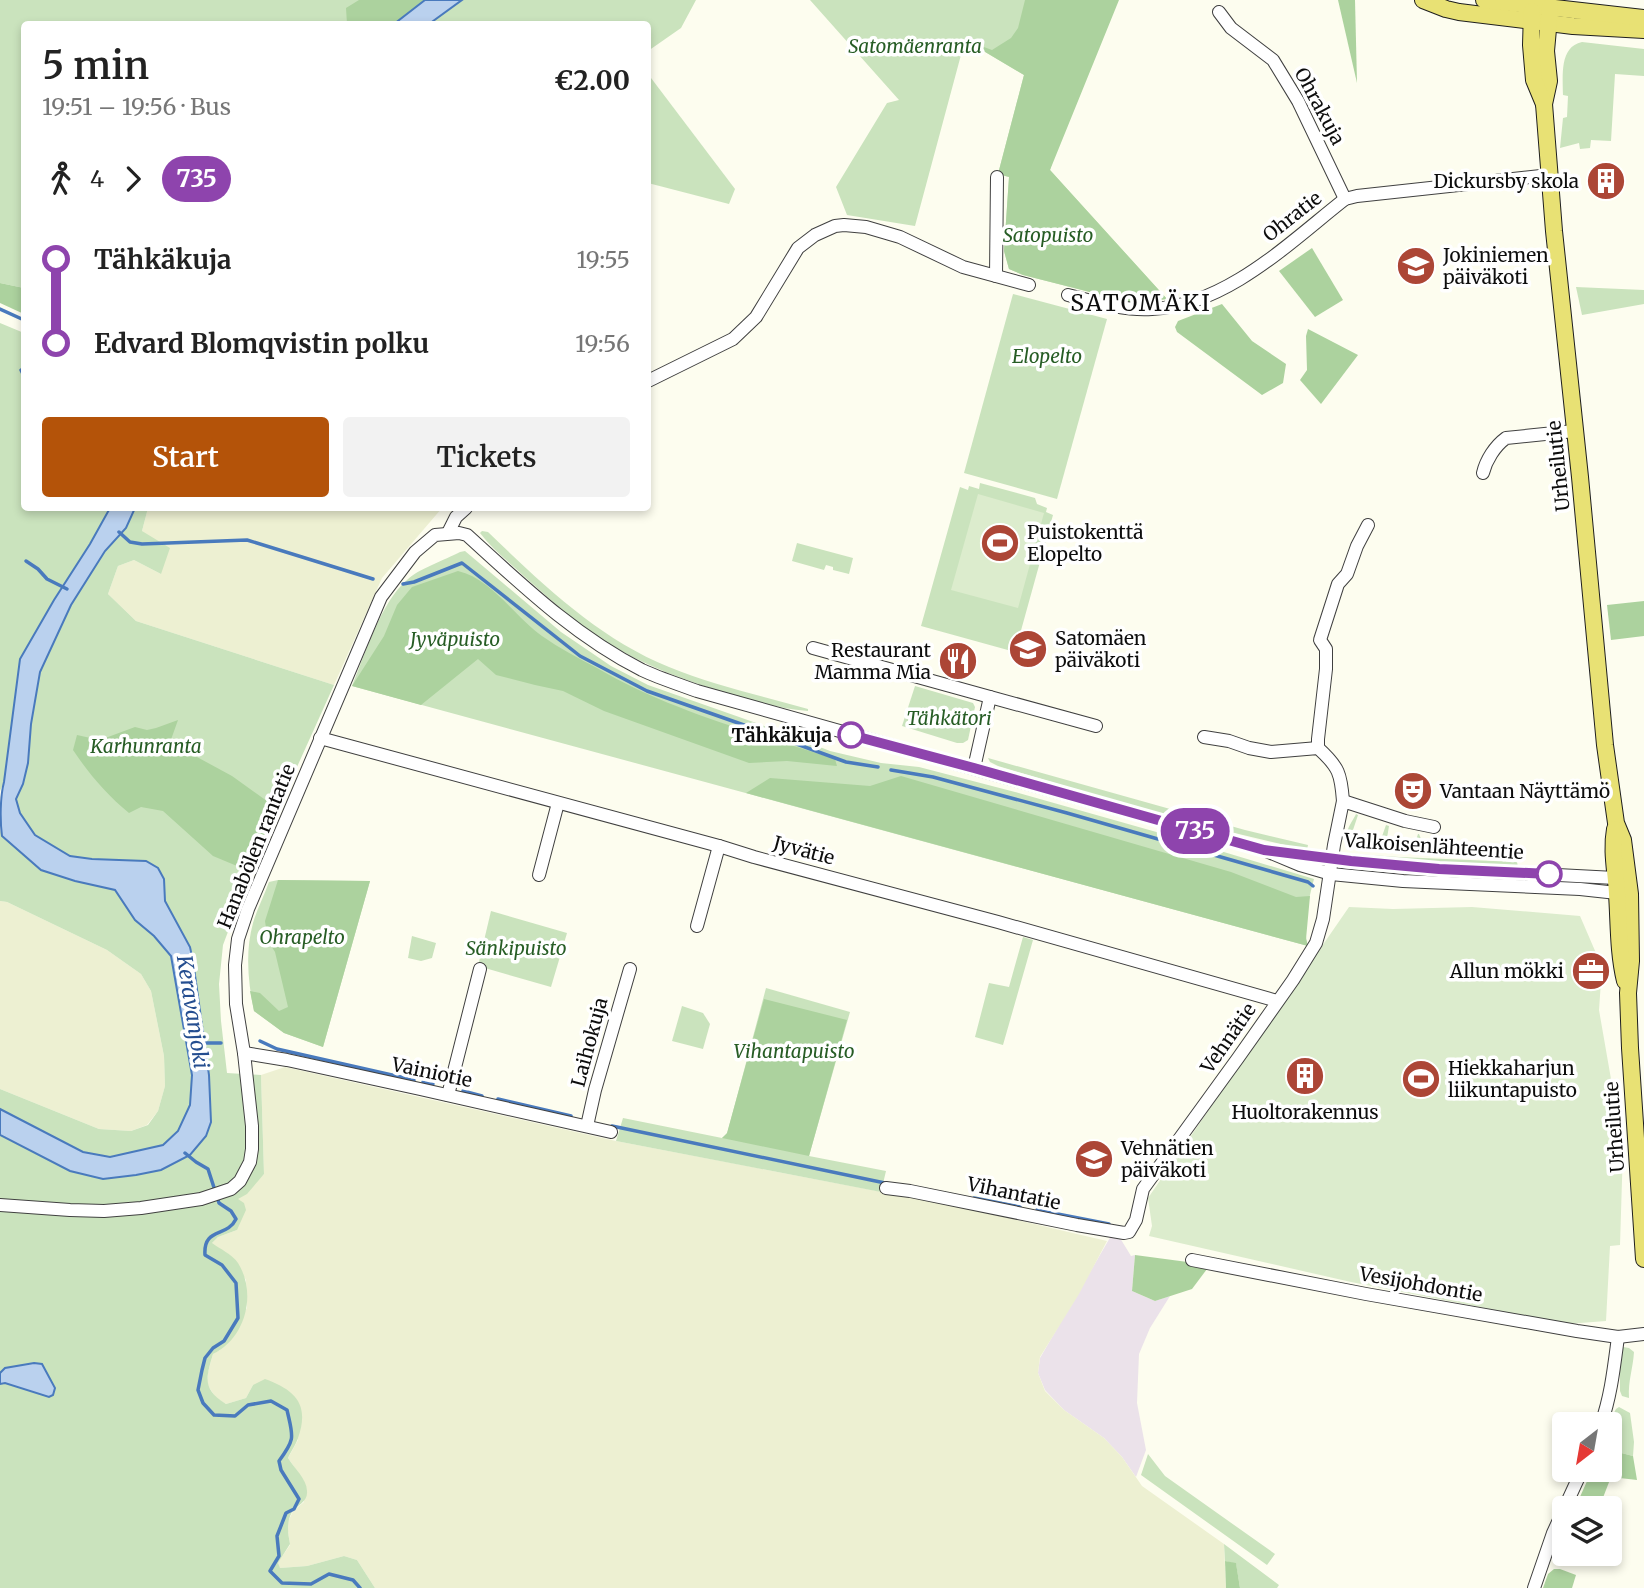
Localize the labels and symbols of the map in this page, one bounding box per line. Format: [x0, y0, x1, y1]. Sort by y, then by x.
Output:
park label: Satomäenranta [848, 34, 982, 58]
street label: Ohrakuja [1290, 63, 1350, 149]
building icon: Dickursby skola [1585, 160, 1627, 202]
place label: Dickursby skola [1433, 169, 1579, 193]
street label: Ohratie [1258, 186, 1326, 246]
park label: Satopuisto [1003, 223, 1094, 247]
place label: Jokiniemen päiväkoti [1442, 243, 1549, 289]
school or university icon: Jokiniemen päiväkoti [1395, 245, 1437, 287]
district label: SATOMÄKI [1070, 288, 1212, 317]
park label: Elopelto [1012, 344, 1082, 368]
street label: Urheilutie [1541, 419, 1575, 513]
place label: Puistokenttä Elopelto [1027, 520, 1144, 566]
sports icon: Puistokenttä Elopelto [979, 522, 1021, 564]
place label: Satomäen päiväkoti [1055, 626, 1147, 672]
park label: Jyväpuisto [408, 627, 500, 651]
school or university icon: Satomäen päiväkoti [1007, 628, 1049, 670]
place label: Restaurant Mamma Mia [815, 638, 932, 684]
restaurant icon: Restaurant Mamma Mia [937, 640, 979, 682]
park label: Tähkätori [906, 706, 992, 730]
marker: Tähkäkuja [838, 722, 864, 748]
place label: Tähkäkuja [732, 723, 832, 747]
park label: Karhunranta [89, 734, 202, 758]
street label: Hanabölen rantatie [212, 760, 300, 932]
theatre icon: Vantaan Näyttämö [1392, 770, 1434, 812]
place label: Vantaan Näyttämö [1439, 779, 1610, 803]
line badge: 735 [1155, 808, 1235, 854]
street label: Valkoisenlähteentie [1342, 828, 1525, 864]
street label: Jyvätie [770, 830, 837, 870]
unlabelled marker [1536, 861, 1562, 887]
park label: Ohrapelto [259, 925, 345, 949]
park label: Sänkipuisto [465, 936, 567, 960]
office icon: Allun mökki [1570, 950, 1612, 992]
water label: Keravanjoki [171, 952, 215, 1071]
place label: Allun mökki [1449, 959, 1564, 983]
street label: Laihokuja [566, 995, 612, 1089]
street label: Vehnätie [1195, 998, 1261, 1079]
park label: Vihantapuisto [734, 1039, 855, 1063]
street label: Vainiotie [389, 1052, 474, 1092]
building icon: Huoltorakennus [1284, 1055, 1326, 1097]
place label: Hiekkaharjun liikuntapuisto [1448, 1056, 1577, 1102]
sports icon: Hiekkaharjun liikuntapuisto [1400, 1058, 1442, 1100]
street label: Urheilutie [1599, 1081, 1629, 1173]
place label: Huoltorakennus [1231, 1100, 1379, 1124]
place label: Vehnätien päiväkoti [1120, 1136, 1214, 1182]
school or university icon: Vehnätien päiväkoti [1073, 1138, 1115, 1180]
street label: Vihantatie [964, 1171, 1063, 1215]
street label: Vesijohdontie [1357, 1261, 1484, 1307]
north arrow [1552, 1412, 1622, 1482]

